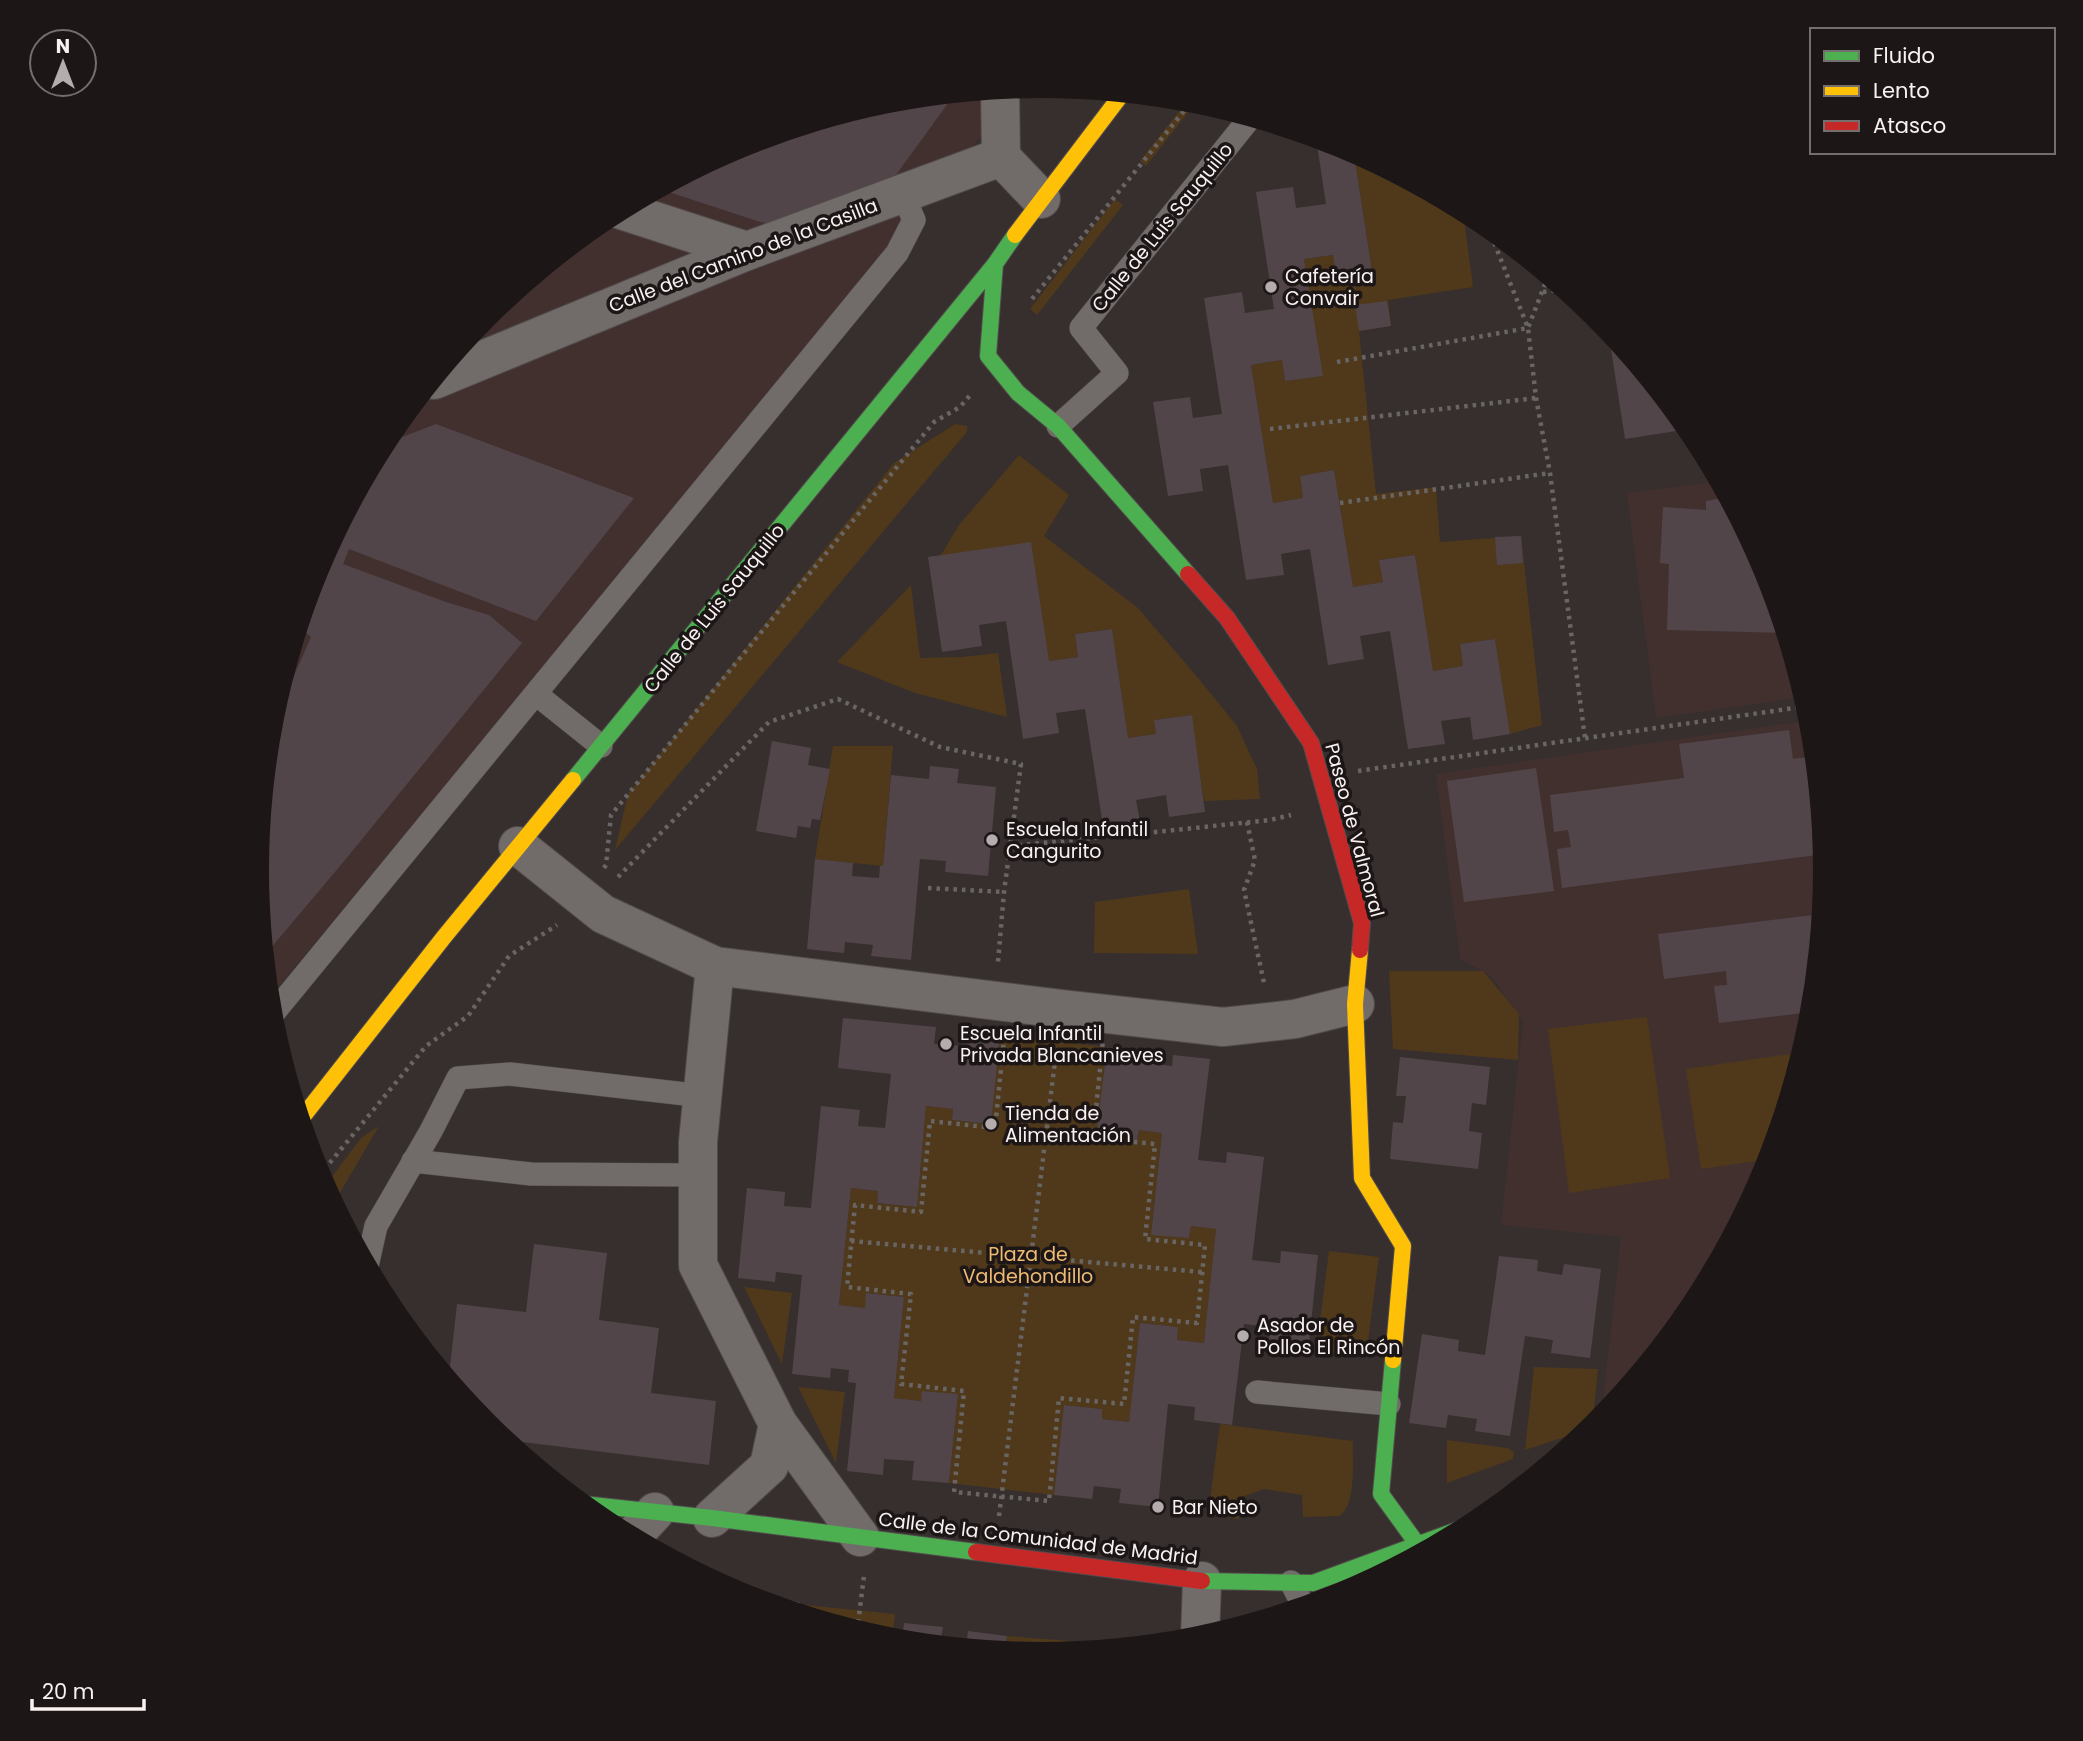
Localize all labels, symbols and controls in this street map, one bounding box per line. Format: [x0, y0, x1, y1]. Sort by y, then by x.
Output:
north arrow [28, 28, 98, 98]
legend [1810, 28, 2055, 154]
text: N [56, 33, 70, 60]
text: Fluido [1873, 41, 1935, 70]
text: Lento [1873, 76, 1930, 105]
text: Atasco [1873, 111, 1946, 140]
street label: Calle de Luis Sauquillo [1086, 137, 1239, 318]
street label: Calle del Camino de la Casilla [605, 192, 881, 319]
place label: Cafetería Convair [1285, 263, 1374, 312]
marker: Cafetería Convair [1263, 279, 1279, 295]
street label: Calle de Luis Sauquillo [638, 518, 791, 699]
street label: Paseo de Valmoral [1318, 740, 1391, 920]
place label: Escuela Infantil Cangurito [1006, 816, 1148, 865]
marker: Escuela Infantil Cangurito [984, 832, 1000, 848]
place label: Escuela Infantil Privada Blancanieves [960, 1020, 1164, 1069]
marker: Escuela Infantil Privada Blancanieves [938, 1036, 954, 1052]
place label: Tienda de Alimentación [1005, 1100, 1131, 1149]
marker: Tienda de Alimentación [983, 1116, 999, 1132]
park label: Plaza de Valdehondillo [963, 1241, 1093, 1290]
place label: Asador de Pollos El Rincón [1257, 1312, 1400, 1361]
marker: Asador de Pollos El Rincón [1235, 1328, 1251, 1344]
place label: Bar Nieto [1172, 1494, 1258, 1521]
marker: Bar Nieto [1150, 1499, 1166, 1515]
street label: Calle de la Comunidad de Madrid [877, 1506, 1199, 1571]
scale bar [32, 1668, 144, 1712]
text: 20 m [42, 1677, 95, 1706]

